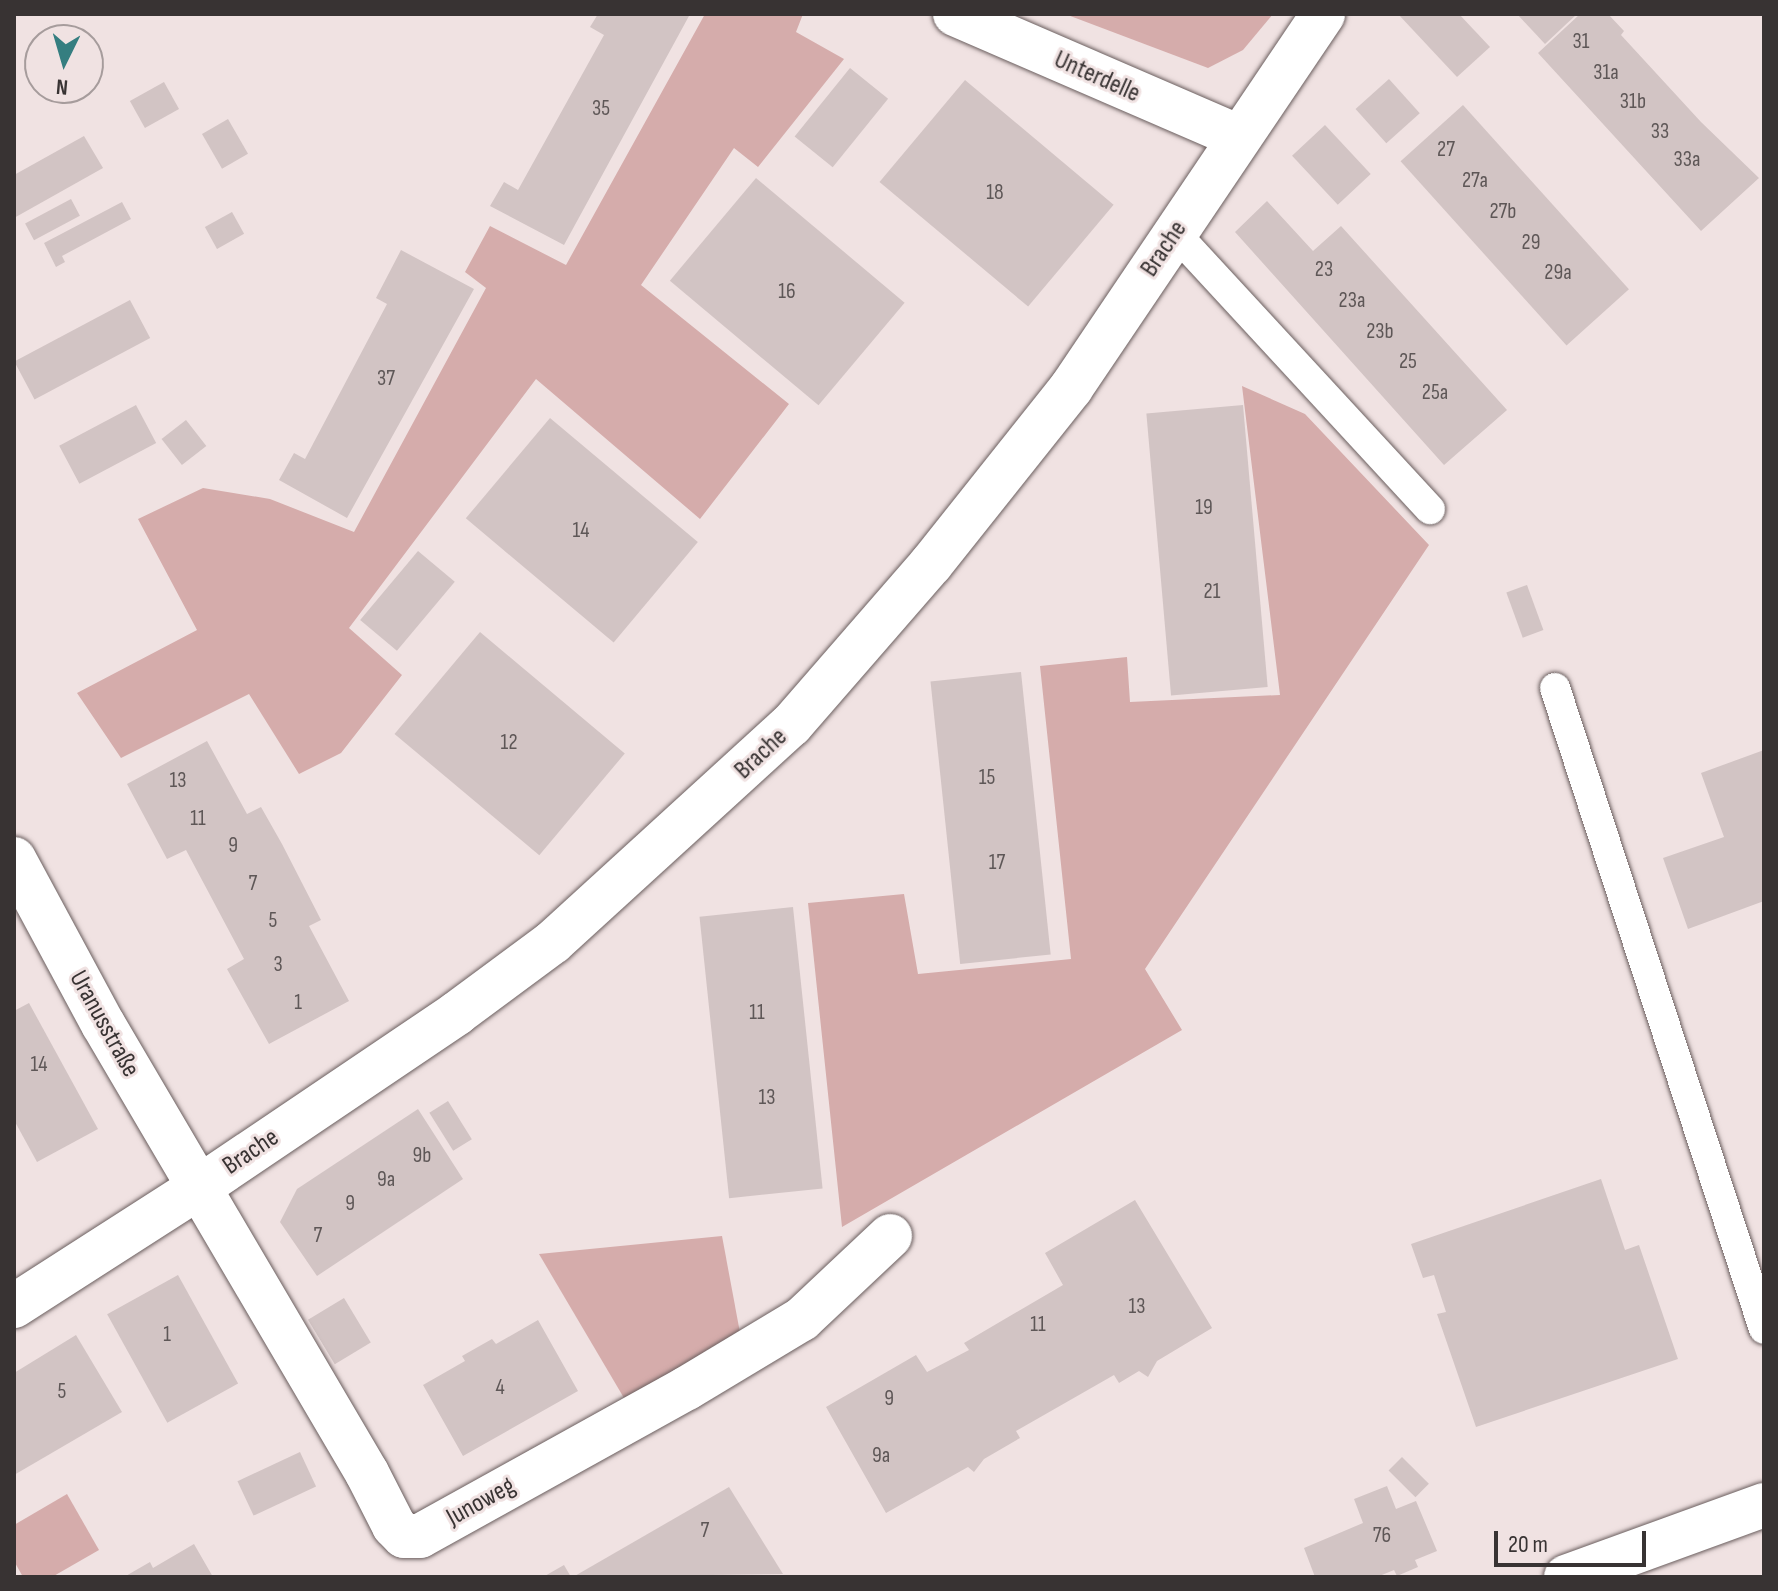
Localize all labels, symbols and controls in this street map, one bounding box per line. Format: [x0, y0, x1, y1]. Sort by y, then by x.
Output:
north arrow [24, 24, 104, 104]
house number: 31 [1573, 29, 1589, 55]
street label: Unterdelle [1049, 44, 1145, 110]
house number: 31a [1593, 60, 1619, 86]
text: N [55, 72, 69, 100]
house number: 31b [1620, 89, 1646, 115]
house number: 35 [592, 96, 610, 122]
house number: 33 [1651, 119, 1669, 145]
house number: 27 [1437, 137, 1455, 163]
house number: 33a [1674, 147, 1700, 173]
house number: 27a [1462, 168, 1488, 194]
house number: 18 [986, 180, 1004, 206]
house number: 27b [1489, 199, 1517, 225]
street label: Brache [1134, 215, 1194, 283]
house number: 29 [1522, 230, 1540, 256]
house number: 23 [1315, 257, 1333, 283]
house number: 29a [1544, 260, 1572, 286]
house number: 16 [778, 279, 796, 305]
house number: 23a [1339, 288, 1365, 314]
house number: 23b [1366, 319, 1394, 345]
house number: 25 [1399, 349, 1417, 375]
house number: 37 [377, 366, 395, 392]
house number: 25a [1422, 380, 1448, 406]
house number: 19 [1195, 495, 1213, 521]
house number: 14 [573, 518, 589, 544]
house number: 21 [1204, 579, 1220, 605]
street label: Brache [728, 722, 794, 786]
house number: 12 [500, 730, 518, 756]
house number: 15 [979, 765, 995, 791]
house number: 13 [170, 768, 186, 794]
house number: 11 [190, 806, 206, 832]
house number: 9 [228, 833, 238, 859]
house number: 17 [989, 850, 1005, 876]
house number: 7 [249, 871, 257, 897]
house number: 5 [269, 908, 277, 934]
house number: 3 [273, 952, 283, 978]
street label: Uranusstraße [62, 965, 146, 1083]
house number: 1 [294, 990, 302, 1016]
house number: 11 [749, 1000, 765, 1026]
house number: 14 [31, 1052, 47, 1078]
house number: 13 [759, 1085, 775, 1111]
street label: Brache [217, 1122, 285, 1182]
house number: 9b [413, 1143, 431, 1169]
house number: 9a [377, 1167, 395, 1193]
house number: 9 [345, 1191, 355, 1217]
house number: 7 [314, 1223, 322, 1249]
house number: 13 [1129, 1294, 1145, 1320]
house number: 11 [1030, 1312, 1046, 1338]
house number: 1 [163, 1322, 171, 1348]
house number: 4 [495, 1375, 505, 1401]
house number: 5 [58, 1379, 66, 1405]
house number: 9 [884, 1386, 894, 1412]
house number: 9a [872, 1443, 890, 1469]
street label: Junoweg [441, 1471, 521, 1533]
scale bar [1498, 1515, 1650, 1565]
house number: 7 [701, 1518, 709, 1544]
house number: 76 [1373, 1523, 1391, 1549]
text: 20 m [1508, 1530, 1548, 1559]

